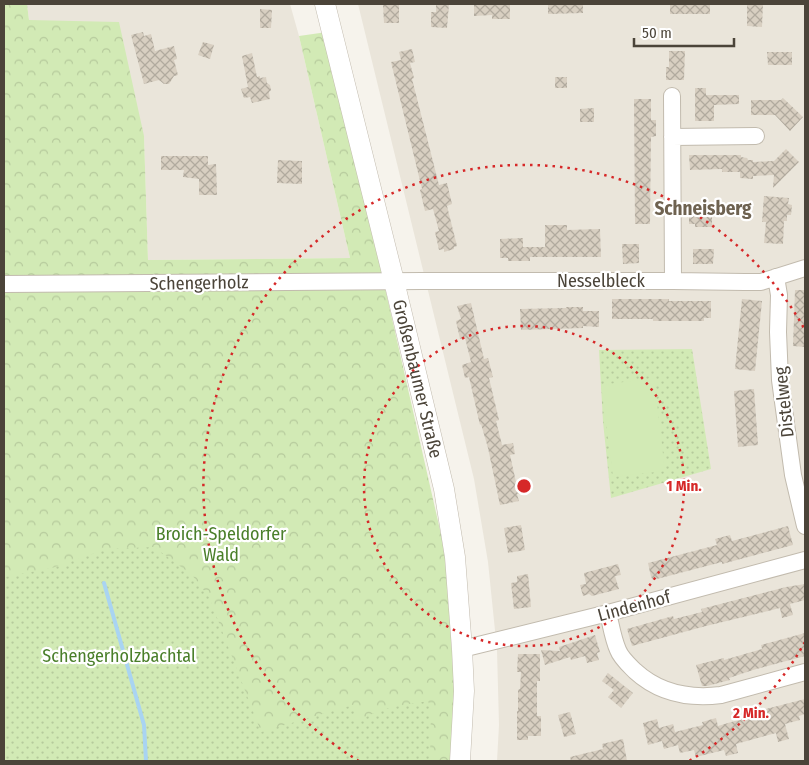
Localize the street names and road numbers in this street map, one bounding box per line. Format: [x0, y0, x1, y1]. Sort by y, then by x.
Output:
street label: Nesselbleck [557, 270, 646, 292]
street label: Schengerholz [149, 271, 249, 295]
street label: Großenbaumer Straße [388, 297, 447, 460]
street label: Distelweg [769, 365, 799, 439]
street label: Lindenhof [595, 585, 674, 626]

